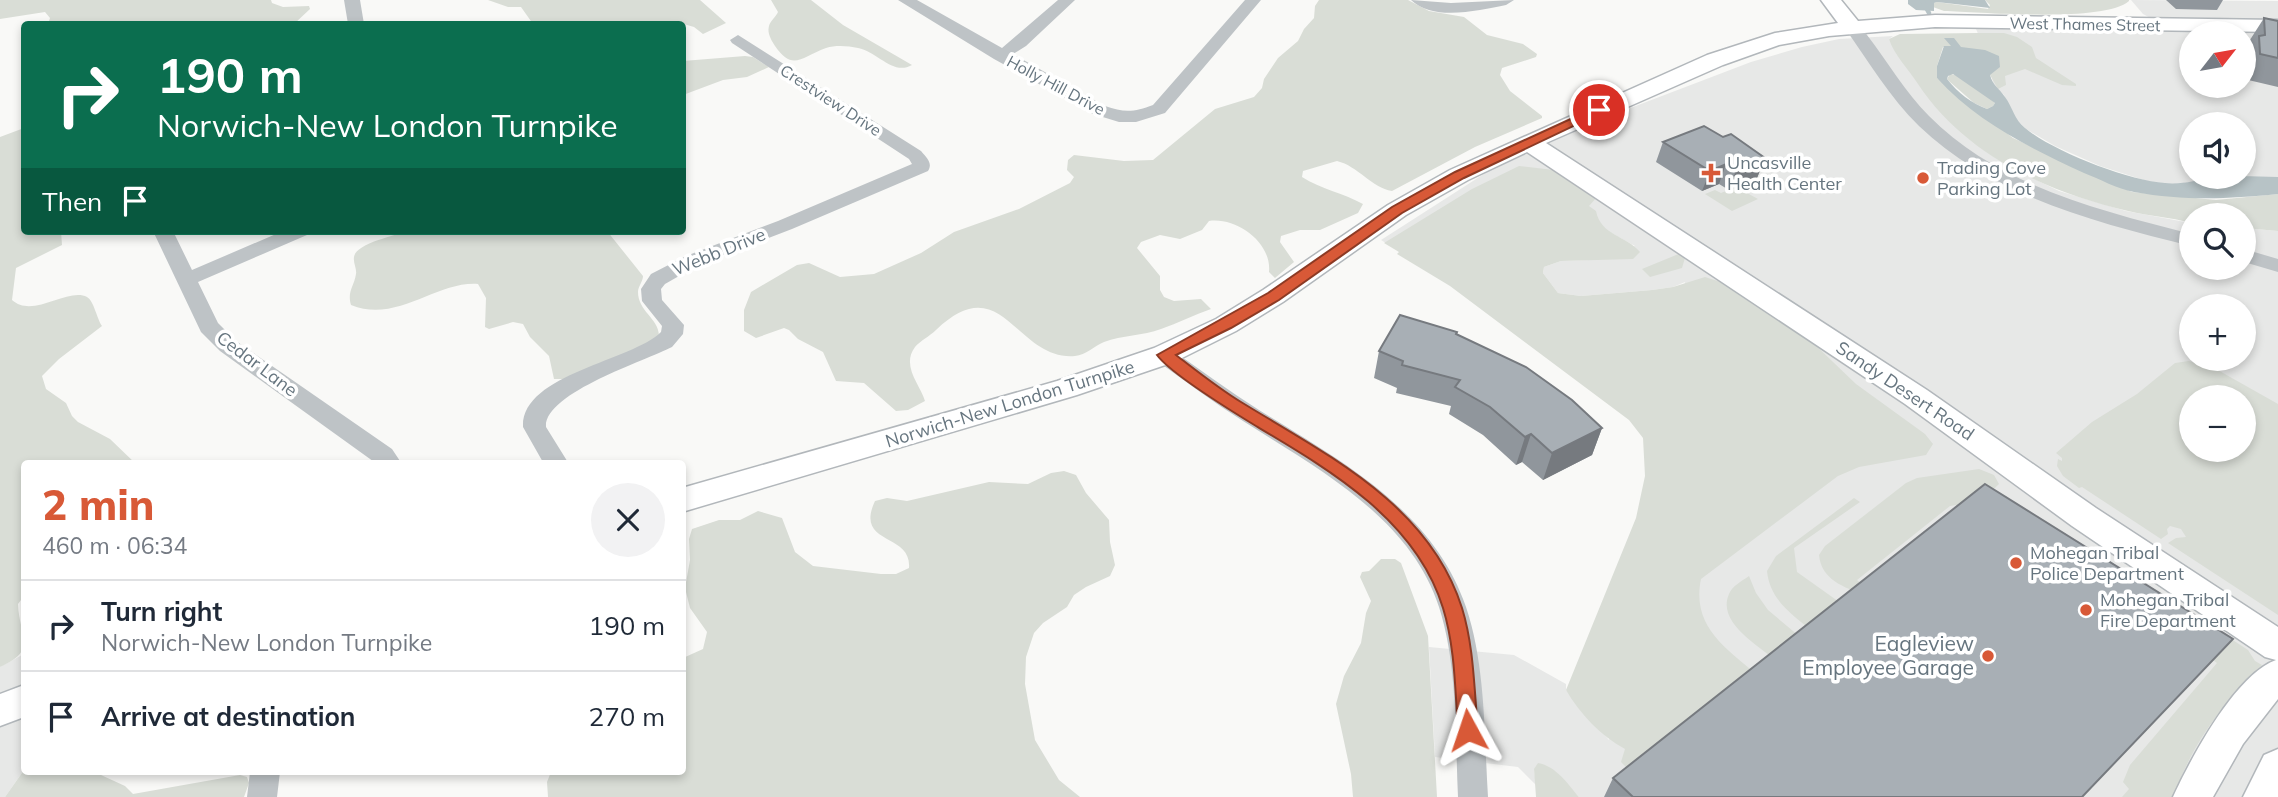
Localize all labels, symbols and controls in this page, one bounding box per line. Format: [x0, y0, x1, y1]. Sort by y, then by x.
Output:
street label: West Thames Street [2009, 13, 2161, 35]
north arrow [2179, 21, 2256, 98]
map controls [2179, 21, 2256, 462]
text: 190 m [157, 44, 303, 105]
icon: right [42, 49, 133, 140]
street label: Holly Hill Drive [1004, 51, 1108, 119]
street label: Crestview Drive [777, 60, 885, 140]
pin [1569, 80, 1629, 140]
icon: arrive [1580, 91, 1618, 129]
text: Norwich-New London Turnpike [157, 105, 618, 145]
button: sound [2179, 112, 2256, 189]
place label: Uncasville Health Center [1727, 151, 1842, 195]
place label: Trading Cove Parking Lot [1937, 156, 2046, 200]
marker: Uncasville Health Center [1701, 163, 1721, 183]
marker: Trading Cove Parking Lot [1915, 170, 1931, 186]
icon: arrive [116, 182, 154, 220]
text: Then [42, 185, 102, 218]
button: search [2179, 203, 2256, 280]
street label: Webb Drive [669, 222, 769, 281]
button: + [2179, 294, 2256, 371]
street label: Cedar Lane [212, 326, 302, 401]
street label: Sandy Desert Road [1832, 336, 1979, 445]
street label: Norwich-New London Turnpike [883, 355, 1137, 452]
button: − [2179, 385, 2256, 462]
text: 2 min [42, 478, 155, 531]
button: close [591, 483, 665, 557]
text: 460 m · 06:34 [42, 531, 187, 560]
place label: Mohegan Tribal Police Department [2030, 541, 2184, 585]
marker: Mohegan Tribal Police Department [2008, 555, 2024, 571]
place label: Mohegan Tribal Fire Department [2100, 588, 2236, 632]
text: Turn right [101, 595, 222, 628]
marker: Mohegan Tribal Fire Department [2078, 602, 2094, 618]
icon: right [42, 607, 80, 645]
text: 190 m [589, 609, 665, 642]
text: Norwich-New London Turnpike [101, 628, 432, 657]
place label: Eagleview Employee Garage [1802, 630, 1974, 680]
marker: Eagleview Employee Garage [1980, 648, 1996, 664]
position arrow [1431, 693, 1505, 767]
icon: arrive [42, 698, 80, 736]
text: Arrive at destination [101, 700, 356, 733]
text: 270 m [589, 700, 665, 733]

